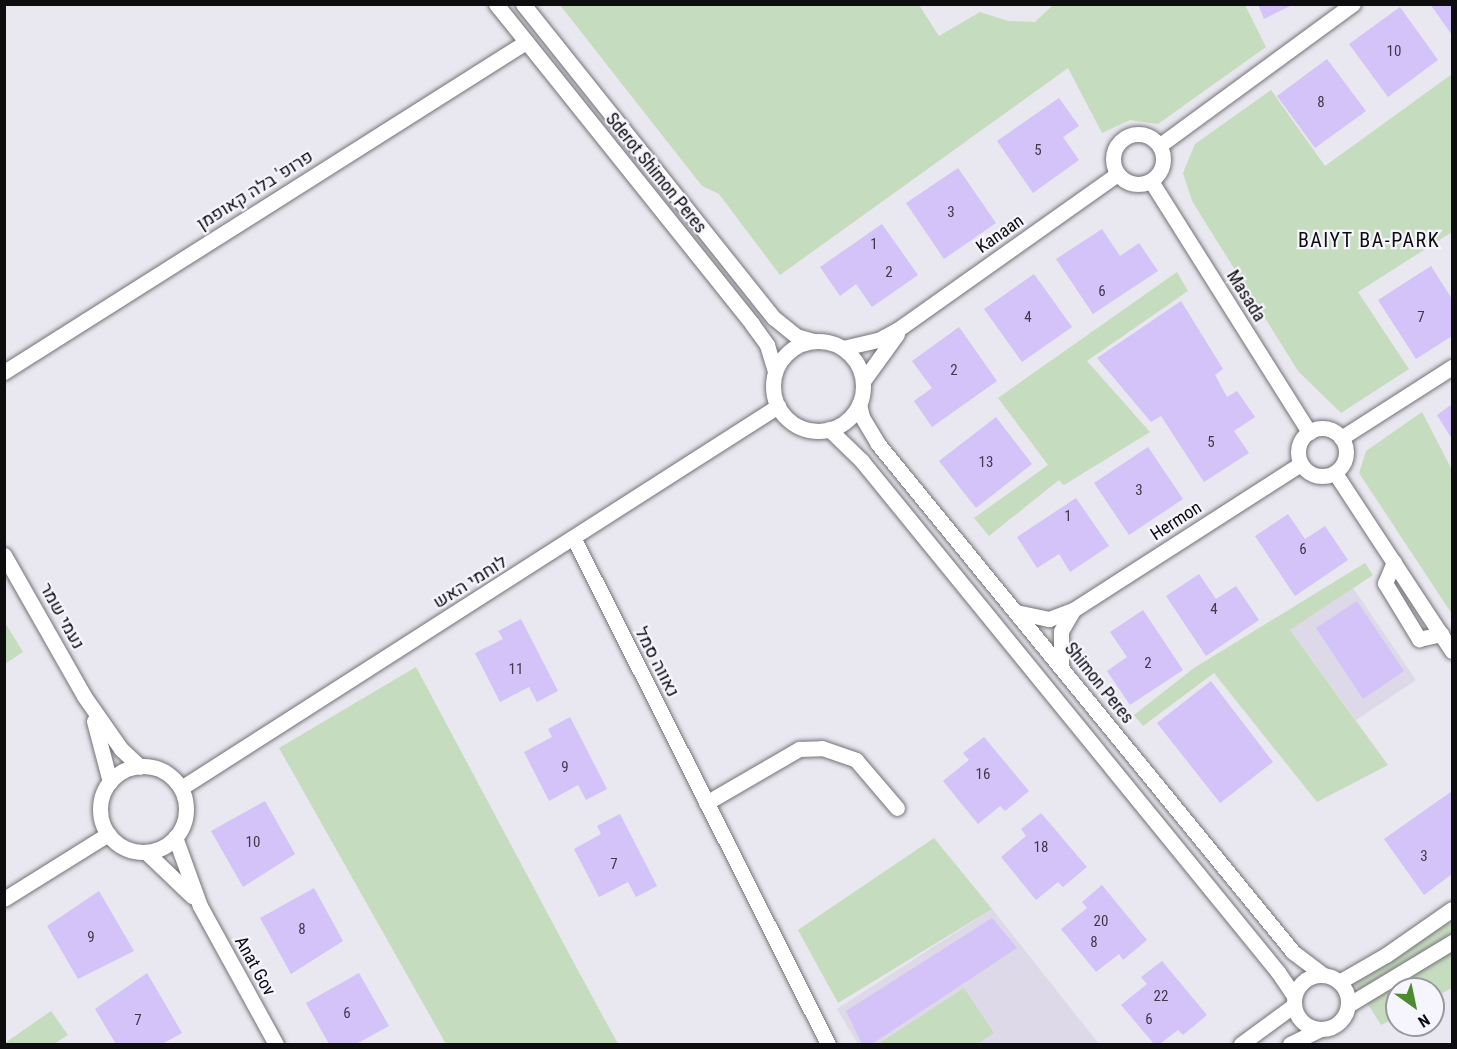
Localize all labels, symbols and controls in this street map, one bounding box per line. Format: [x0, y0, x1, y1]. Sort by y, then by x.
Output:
house number: 10 [1387, 43, 1401, 61]
house number: 8 [1317, 94, 1325, 112]
street label: Sderot Shimon Peres [601, 109, 711, 237]
house number: 5 [1034, 142, 1042, 160]
street label: פרופ' בלה קאופמן [193, 146, 317, 234]
house number: 3 [947, 204, 955, 222]
street label: Kanaan [972, 210, 1028, 258]
district label: BAIYT BA-PARK [1298, 228, 1440, 252]
house number: 1 [870, 236, 878, 254]
house number: 2 [885, 264, 893, 282]
street label: Masada [1222, 266, 1270, 326]
house number: 6 [1098, 283, 1106, 301]
house number: 4 [1024, 309, 1032, 327]
house number: 7 [1417, 309, 1425, 327]
house number: 2 [950, 362, 958, 380]
house number: 5 [1207, 434, 1215, 452]
house number: 13 [979, 454, 993, 472]
house number: 3 [1135, 482, 1143, 500]
street label: Hermon [1146, 497, 1206, 545]
house number: 1 [1064, 508, 1072, 526]
house number: 6 [1299, 541, 1307, 559]
street label: לוחמי האש [429, 551, 511, 613]
street label: נעמי שמר [35, 579, 89, 653]
house number: 4 [1210, 601, 1218, 619]
street label: נאווה סמל [630, 623, 684, 701]
street label: Shimon Peres [1060, 638, 1138, 728]
house number: 2 [1144, 655, 1152, 673]
house number: 11 [509, 661, 523, 679]
house number: 9 [561, 759, 569, 777]
house number: 16 [976, 766, 990, 784]
house number: 10 [246, 834, 260, 852]
house number: 18 [1034, 839, 1048, 857]
house number: 3 [1420, 848, 1428, 866]
house number: 7 [610, 856, 618, 874]
house number: 20 [1094, 913, 1108, 931]
house number: 8 [298, 921, 306, 939]
house number: 9 [87, 929, 95, 947]
street label: Anat Gov [230, 933, 280, 999]
house number: 8 [1090, 934, 1098, 952]
north arrow [1385, 977, 1445, 1037]
house number: 22 [1154, 988, 1168, 1006]
house number: 6 [343, 1005, 351, 1023]
text: N [1415, 1010, 1433, 1031]
house number: 6 [1145, 1011, 1153, 1029]
house number: 7 [134, 1012, 142, 1030]

